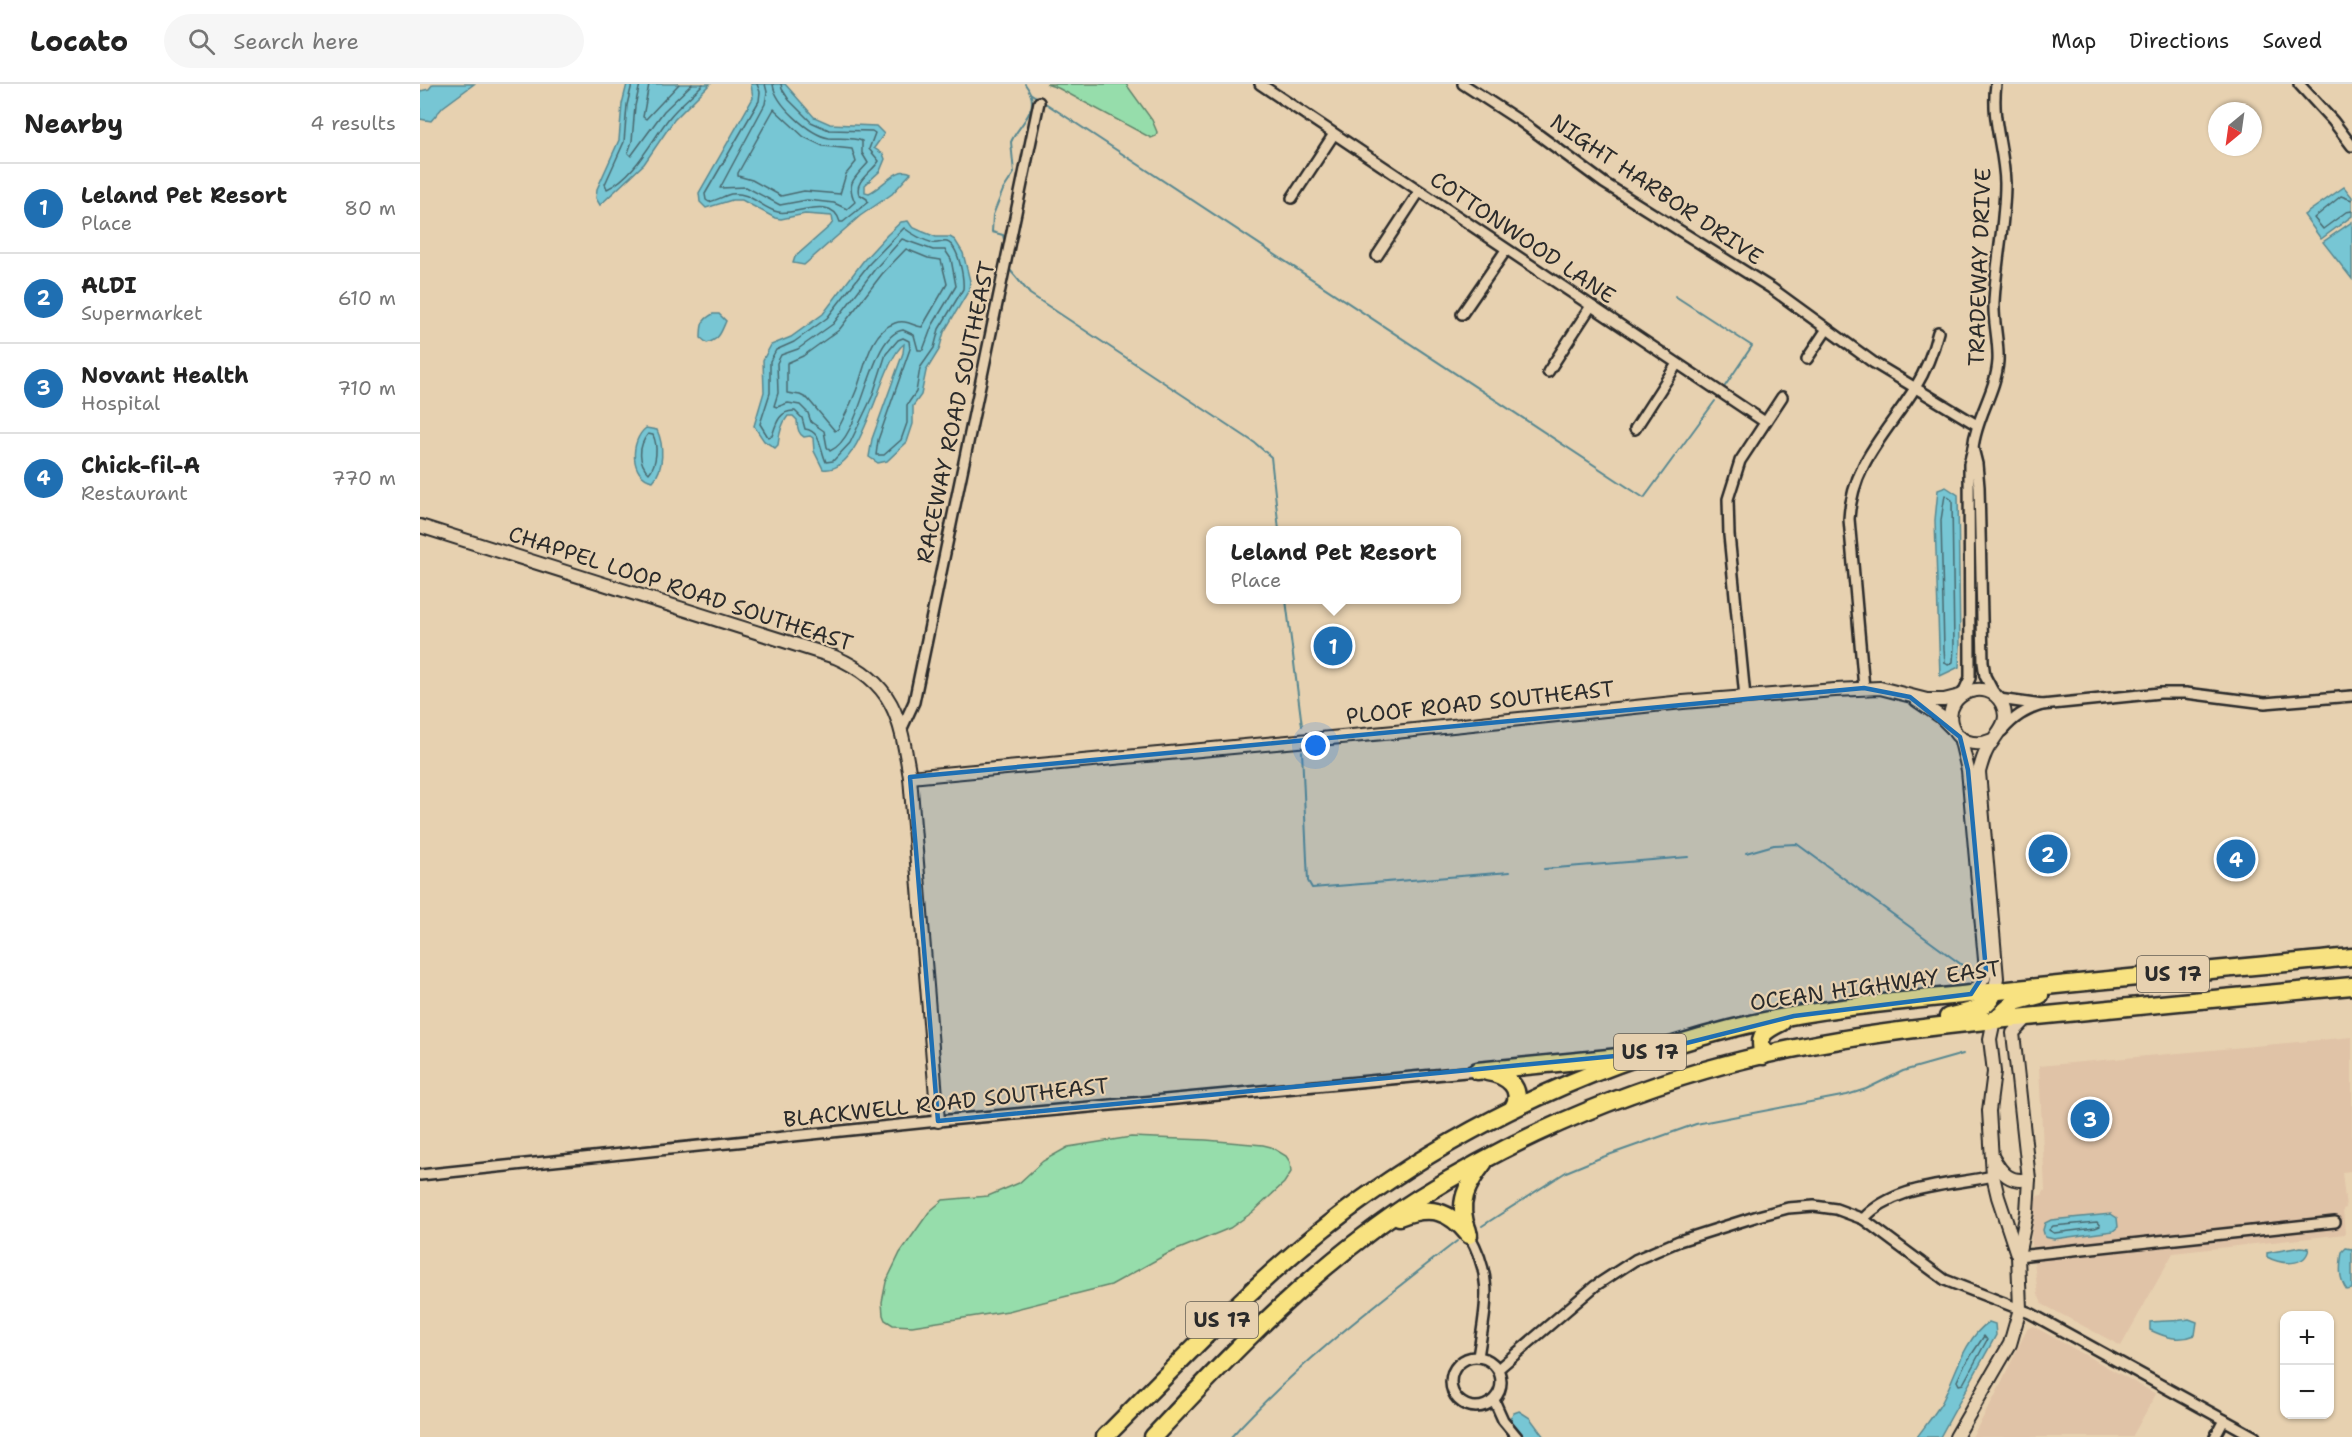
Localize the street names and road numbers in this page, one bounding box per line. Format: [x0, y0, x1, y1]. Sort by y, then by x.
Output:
street label: NIGHT HARBOR DRIVE [1545, 107, 1769, 272]
street label: COTTONWOOD LANE [1424, 164, 1621, 310]
street label: TRADEWAY DRIVE [1962, 167, 1997, 367]
street label: RACEWAY ROAD SOUTHEAST [909, 258, 1002, 566]
street label: CHAPPEL LOOP ROAD SOUTHEAST [505, 519, 857, 658]
street label: PLOOF ROAD SOUTHEAST [1344, 674, 1616, 731]
street label: OCEAN HIGHWAY EAST [1748, 953, 2003, 1017]
road number: US 17 [2137, 956, 2209, 992]
road number: US 17 [1614, 1034, 1686, 1070]
street label: BLACKWELL ROAD SOUTHEAST [782, 1071, 1111, 1134]
road number: US 17 [1186, 1302, 1258, 1338]

